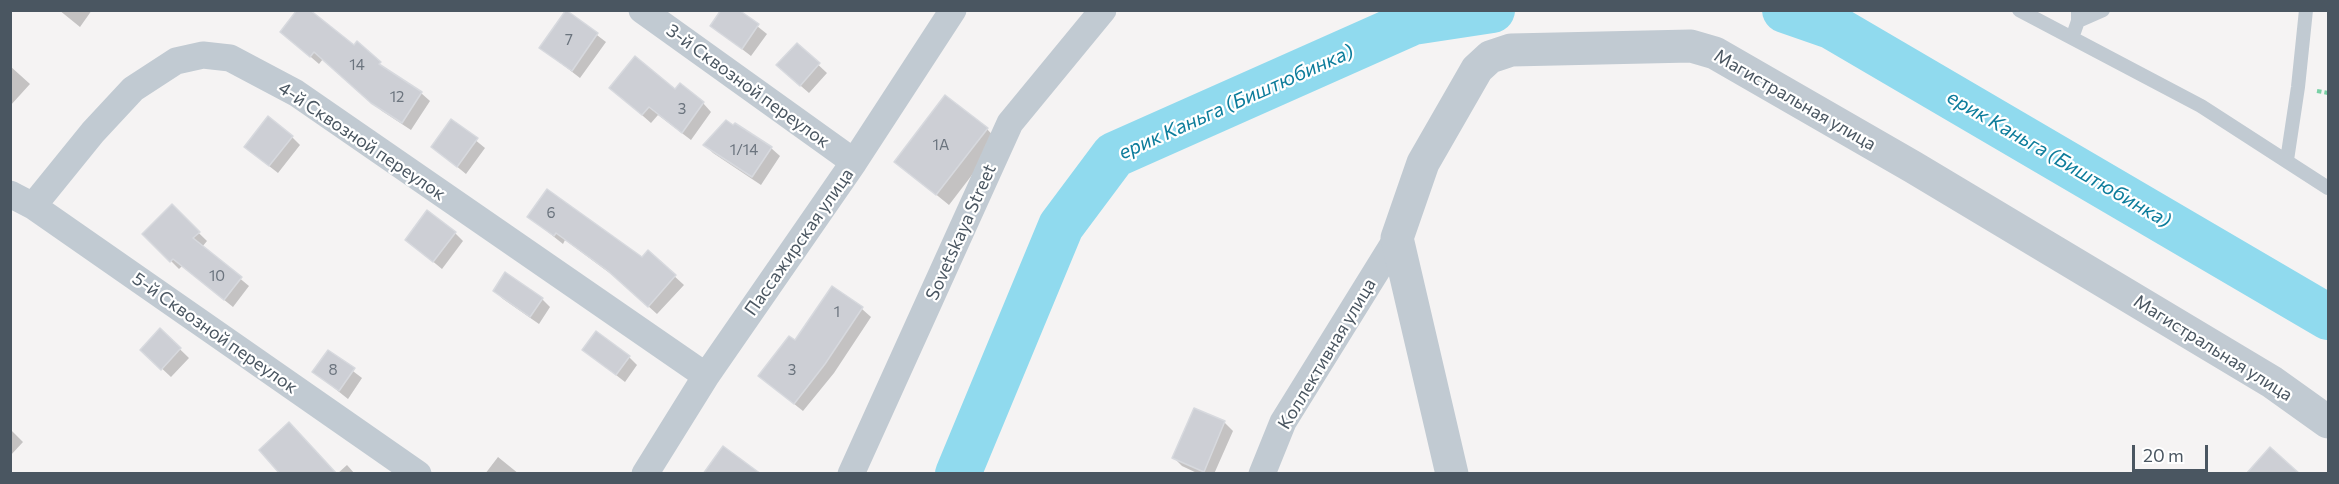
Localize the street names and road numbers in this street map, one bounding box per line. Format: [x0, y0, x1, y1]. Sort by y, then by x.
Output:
street label: 3-й Сквозной переулок [662, 20, 834, 152]
street label: Магистральная улица [1710, 45, 1880, 155]
street label: 4-й Сквозной переулок [274, 77, 450, 205]
street label: Sovetskaya Street [921, 161, 1001, 303]
street label: Пассажирская улица [740, 164, 858, 320]
street label: 5-й Сквозной переулок [128, 268, 302, 398]
street label: Коллективная улица [1273, 275, 1381, 433]
street label: Магистральная улица [2130, 290, 2296, 406]

